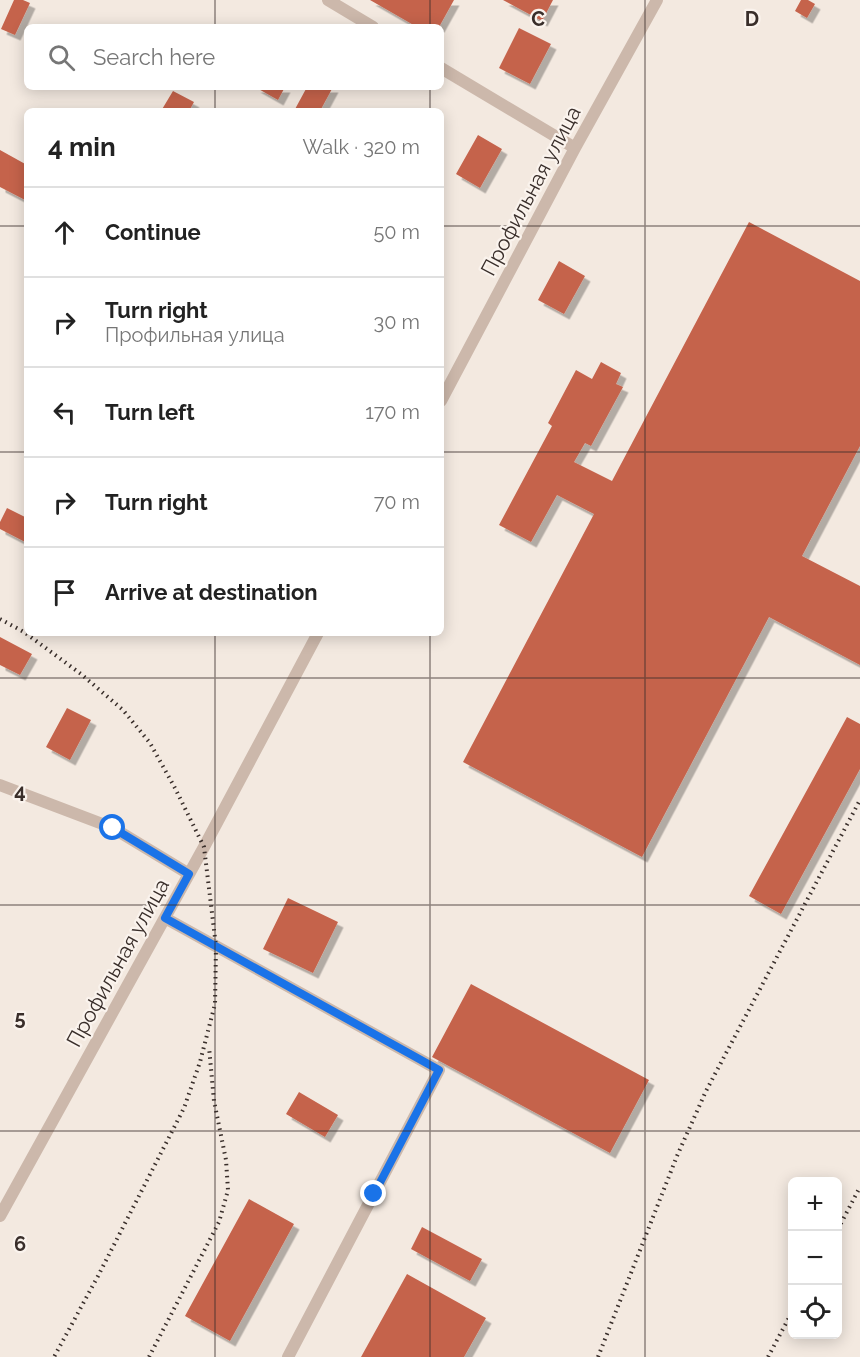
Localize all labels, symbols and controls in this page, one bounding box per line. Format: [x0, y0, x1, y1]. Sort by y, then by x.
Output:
text: C [531, 7, 545, 31]
text: D [745, 7, 759, 31]
search box [24, 24, 444, 90]
icon: search [45, 41, 78, 74]
text: Search here [93, 44, 215, 70]
street label: Профильная улица [475, 102, 586, 280]
text: 4 min [48, 132, 116, 162]
text: Walk · 320 m [302, 135, 420, 159]
icon: ahead [48, 216, 81, 249]
text: Continue [105, 219, 201, 245]
text: 50 m [373, 220, 420, 244]
text: Turn right [105, 297, 208, 323]
icon: right [48, 306, 81, 339]
text: 30 m [374, 310, 420, 334]
text: Профильная улица [105, 323, 285, 347]
icon: left [48, 396, 81, 429]
text: Turn left [105, 399, 195, 425]
text: 170 m [365, 400, 420, 424]
icon: right [48, 486, 81, 519]
text: Turn right [105, 489, 208, 515]
text: 70 m [374, 490, 420, 514]
icon: arrive [48, 576, 81, 609]
text: Arrive at destination [105, 579, 318, 605]
text: 4 [14, 779, 26, 803]
route start [99, 814, 125, 840]
street label: Профильная улица [61, 874, 174, 1051]
text: 5 [14, 1006, 26, 1030]
map controls [788, 1177, 842, 1339]
button: + [788, 1177, 842, 1231]
route end [360, 1180, 386, 1206]
button: − [788, 1231, 842, 1285]
text: 6 [14, 1232, 26, 1256]
button: locate [788, 1285, 842, 1339]

